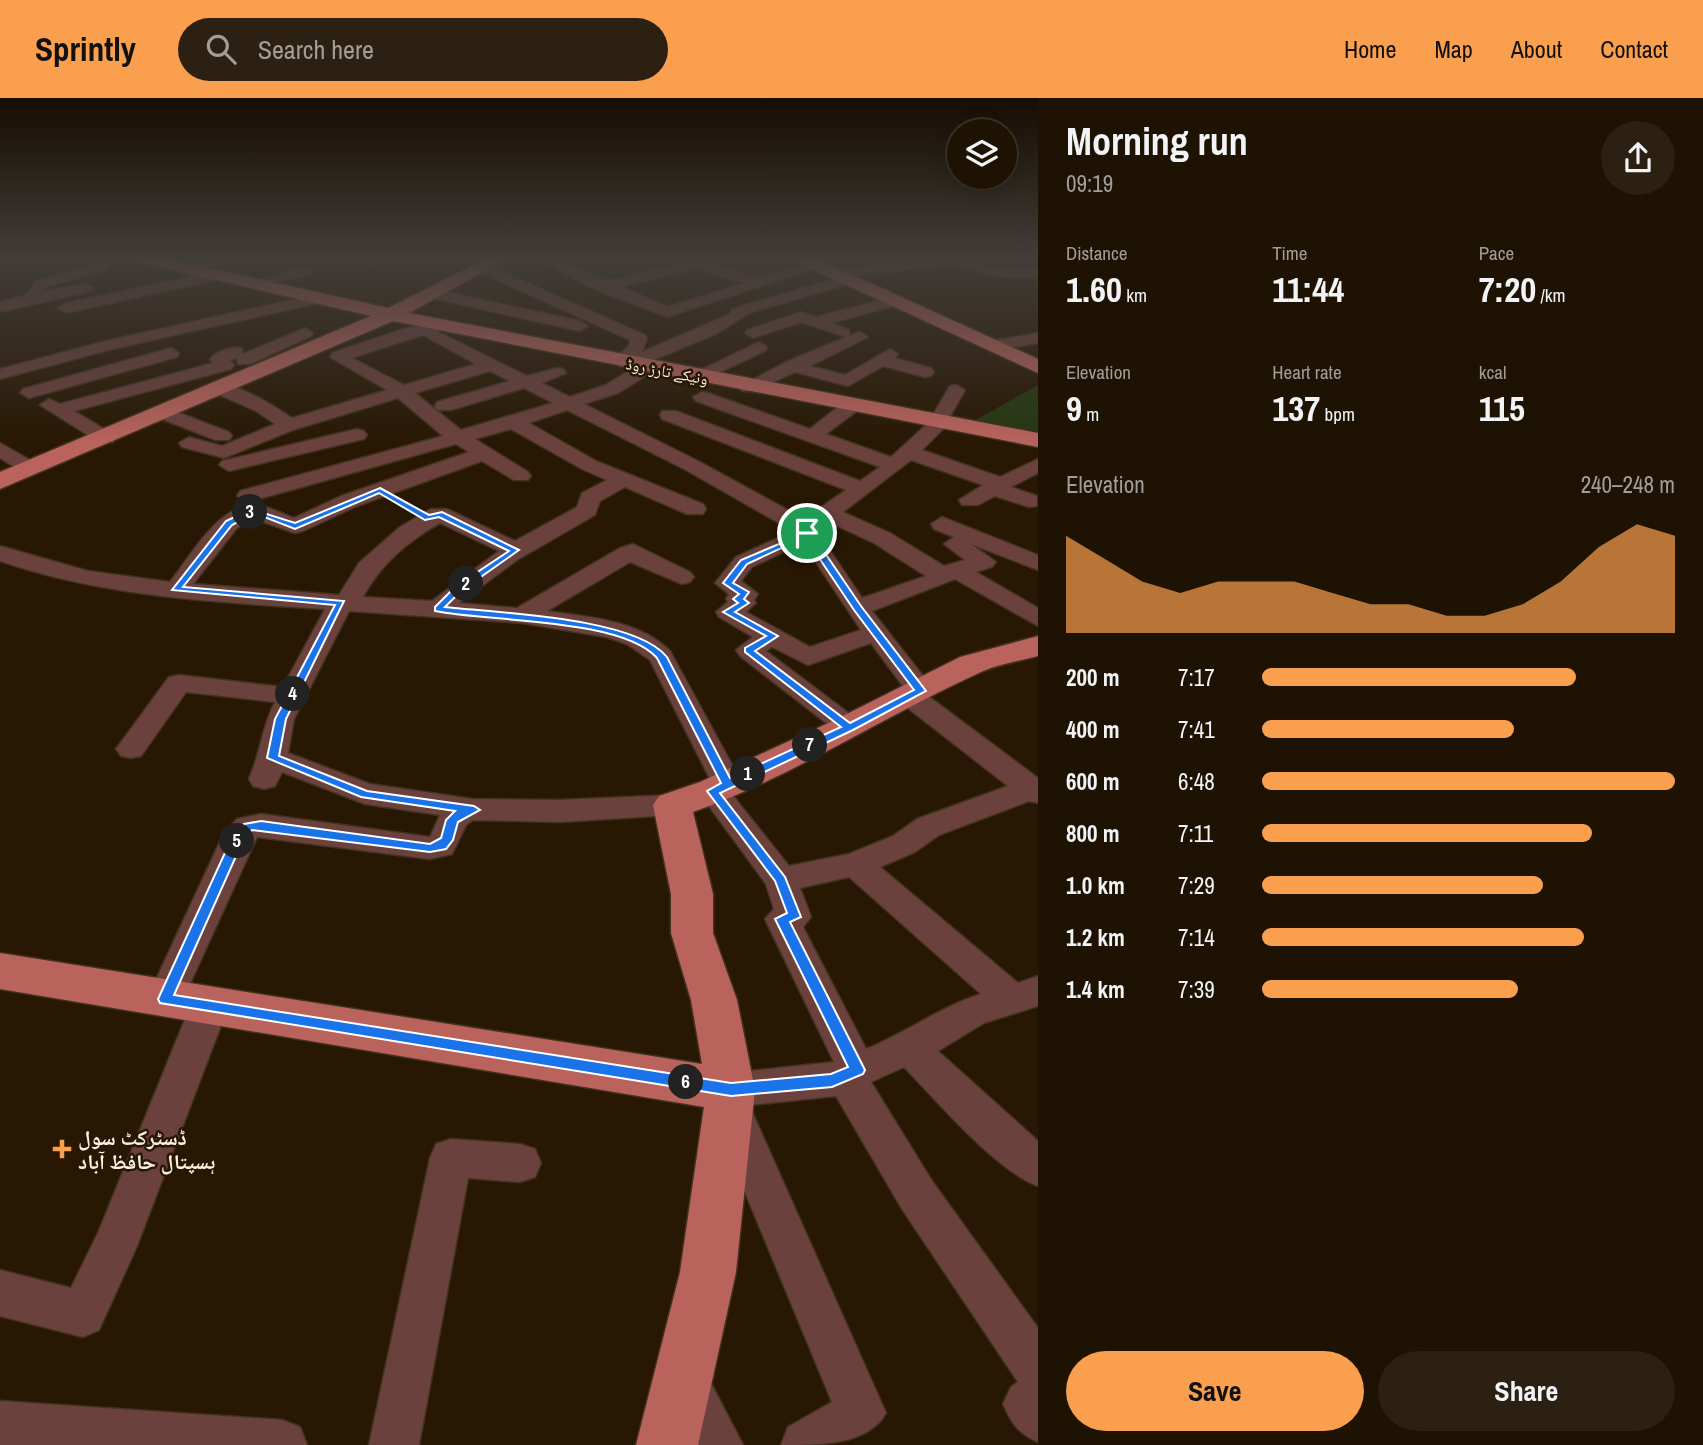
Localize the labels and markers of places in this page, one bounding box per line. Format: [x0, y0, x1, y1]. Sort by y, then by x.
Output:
pin: 3 [232, 494, 268, 530]
pin [777, 503, 837, 563]
pin: 2 [448, 566, 484, 602]
pin: 4 [276, 676, 310, 712]
pin: 7 [792, 728, 828, 762]
pin: 1 [730, 756, 766, 792]
pin: 5 [219, 824, 254, 858]
pin: 6 [668, 1065, 704, 1100]
place label: ڈسٹرکٹ سول ہسپتال حافظ آباد [78, 1123, 215, 1176]
marker: ڈسٹرکٹ سول ہسپتال حافظ آباد [52, 1139, 72, 1159]

